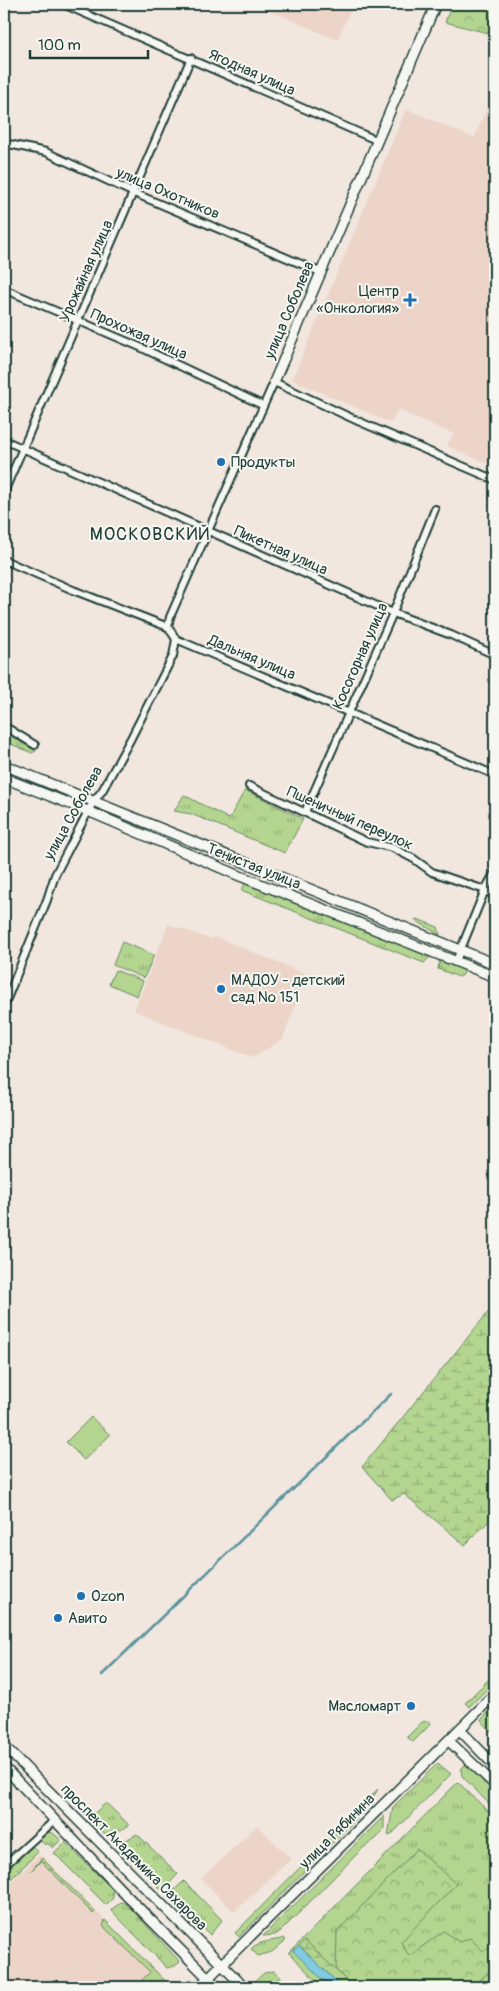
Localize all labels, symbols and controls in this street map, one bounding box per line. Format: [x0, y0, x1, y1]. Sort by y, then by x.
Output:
scale bar [30, 28, 148, 60]
text: 100 m [38, 36, 81, 55]
street label: Ягодная улица [205, 45, 298, 100]
street label: улица Охотников [112, 163, 222, 224]
street label: Урожайная улица [55, 217, 118, 325]
street label: улица Соболева [260, 258, 319, 363]
place label: Центр «Онкология» [316, 282, 399, 318]
marker: Центр «Онкология» [403, 293, 417, 307]
street label: Прохожая улица [87, 305, 190, 364]
place label: Продукты [231, 453, 295, 472]
marker: Продукты [215, 456, 227, 468]
street label: Пикетная улица [231, 521, 331, 580]
district label: МОСКОВСКИЙ [90, 523, 210, 546]
street label: Косогорная улица [328, 600, 392, 712]
street label: Дальняя улица [204, 630, 298, 684]
street label: улица Соболева [39, 763, 107, 864]
street label: Пшеничный переулок [284, 782, 416, 855]
street label: Тенистая улица [204, 839, 303, 894]
place label: МАДОУ - детский сад № 151 [231, 971, 345, 1007]
marker: МАДОУ - детский сад № 151 [215, 983, 227, 995]
place label: Ozon [91, 1587, 125, 1606]
marker: Ozon [75, 1590, 87, 1602]
place label: Авито [68, 1609, 107, 1628]
marker: Авито [52, 1612, 64, 1624]
place label: Масломарт [328, 1697, 401, 1716]
marker: Масломарт [405, 1700, 417, 1712]
street label: проспект Академика Сахарова [56, 1780, 211, 1935]
street label: улица Рябинина [295, 1790, 379, 1874]

